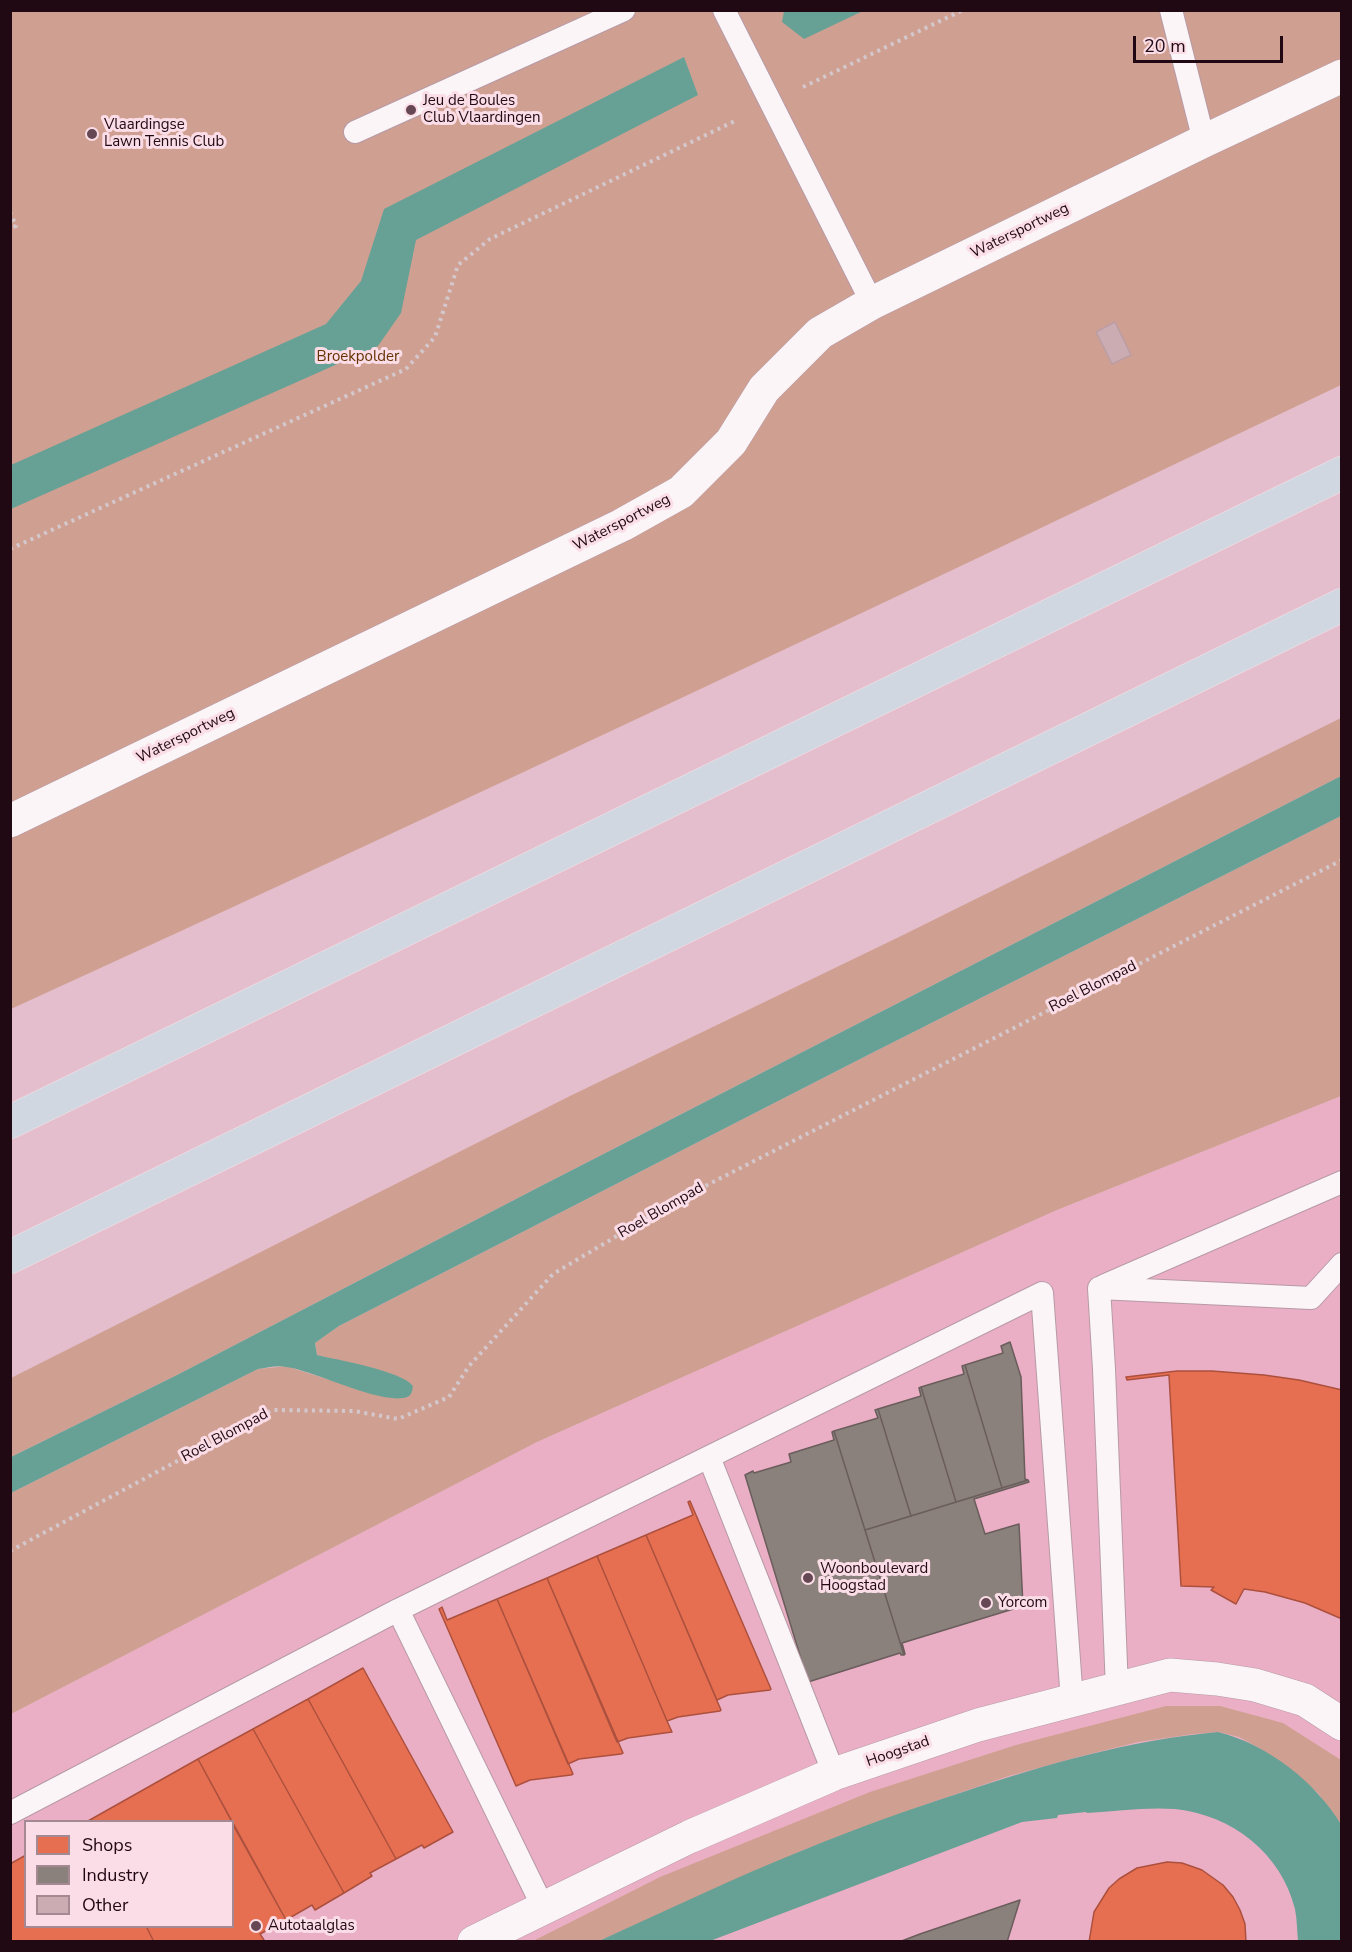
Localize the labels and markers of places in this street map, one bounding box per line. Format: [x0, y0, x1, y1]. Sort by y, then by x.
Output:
place label: Jeu de Boules Club Vlaardingen [423, 92, 541, 127]
marker: Jeu de Boules Club Vlaardingen [404, 103, 418, 117]
place label: Vlaardingse Lawn Tennis Club [104, 116, 224, 151]
marker: Vlaardingse Lawn Tennis Club [85, 127, 99, 141]
place label: Woonboulevard Hoogstad [820, 1560, 928, 1595]
marker: Woonboulevard Hoogstad [801, 1571, 815, 1585]
place label: Yorcom [998, 1594, 1047, 1612]
marker: Yorcom [979, 1596, 993, 1610]
place label: Autotaalglas [268, 1917, 355, 1935]
marker: Autotaalglas [249, 1919, 263, 1933]

